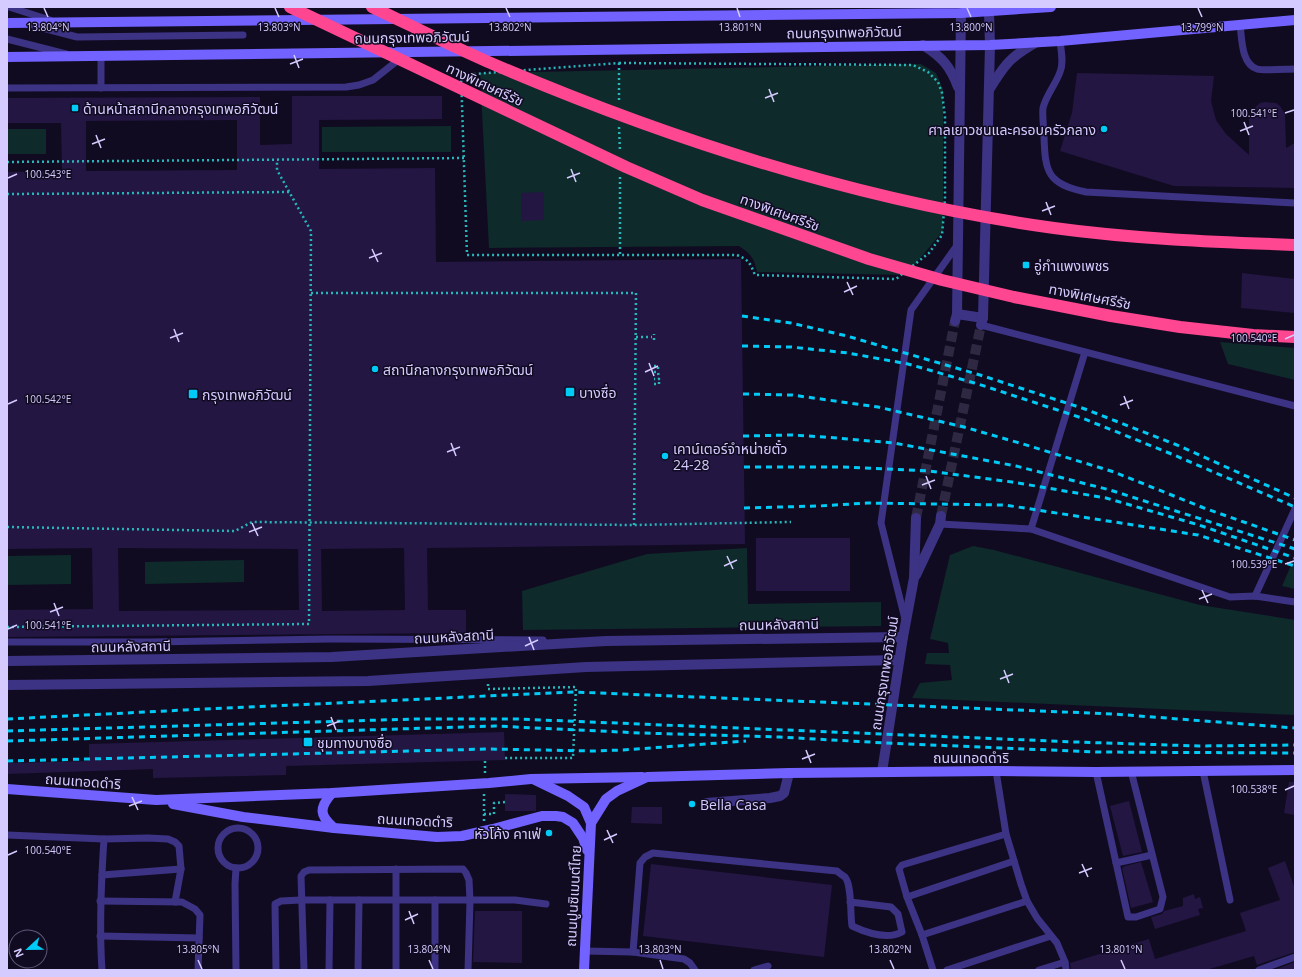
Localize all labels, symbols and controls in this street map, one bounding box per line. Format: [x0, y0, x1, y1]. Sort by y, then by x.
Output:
text: 13.804°N [26, 20, 70, 34]
text: 13.803°N [257, 20, 301, 34]
text: 13.802°N [488, 20, 532, 34]
text: 13.801°N [718, 20, 762, 34]
text: 13.800°N [949, 20, 993, 34]
text: 13.799°N [1180, 20, 1224, 34]
street label: ถนนกรุงเทพอภิวัฒน์ [786, 21, 902, 43]
street label: ถนนกรุงเทพอภิวัฒน์ [354, 26, 470, 48]
street label: ทางพิเศษศรีรัช [443, 58, 527, 110]
place label: ด้านหน้าสถานีกลางกรุงเทพอภิวัฒน์ [83, 99, 278, 118]
marker: ด้านหน้าสถานีกลางกรุงเทพอภิวัฒน์ [70, 103, 80, 113]
text: 100.541°E [1231, 106, 1277, 120]
place label: ศาลเยาวชนและครอบครัวกลาง [928, 120, 1096, 139]
marker: ศาลเยาวชนและครอบครัวกลาง [1099, 124, 1109, 134]
text: 100.543°E [25, 167, 71, 181]
street label: ทางพิเศษศรีรัช [738, 189, 822, 235]
place label: อู่กำแพงเพชร [1034, 256, 1109, 275]
marker: อู่กำแพงเพชร [1021, 260, 1031, 270]
street label: ทางพิเศษศรีรัช [1047, 279, 1133, 313]
text: 100.540°E [1231, 331, 1277, 345]
place label: สถานีกลางกรุงเทพอภิวัฒน์ [383, 360, 533, 379]
marker: สถานีกลางกรุงเทพอภิวัฒน์ [370, 364, 380, 374]
place label: บางซื่อ [579, 383, 616, 402]
place label: กรุงเทพอภิวัฒน์ [202, 385, 292, 404]
marker: บางซื่อ [564, 386, 576, 398]
marker: กรุงเทพอภิวัฒน์ [187, 388, 199, 400]
text: 100.542°E [25, 392, 71, 406]
place label: เคาน์เตอร์จำหน่ายตั๋ว 24-28 [673, 439, 787, 474]
marker: เคาน์เตอร์จำหน่ายตั๋ว 24-28 [660, 451, 670, 461]
text: 100.539°E [1231, 557, 1277, 571]
street label: ถนนหลังสถานี [739, 614, 819, 634]
street label: ถนนกรุงเทพอภิวัฒน์ [866, 615, 902, 731]
text: 100.541°E [25, 618, 71, 632]
street label: ถนนหลังสถานี [414, 624, 494, 648]
street label: ถนนหลังสถานี [91, 636, 171, 656]
place label: ชุมทางบางซื่อ [317, 733, 393, 752]
marker: ชุมทางบางซื่อ [302, 736, 314, 748]
street label: ถนนเทอดดำริ [933, 748, 1009, 767]
street label: ถนนเทอดดำริ [44, 769, 122, 793]
text: 100.538°E [1231, 782, 1277, 796]
place label: Bella Casa [700, 795, 766, 814]
marker: Bella Casa [687, 799, 697, 809]
street label: ถนนเทอดดำริ [377, 809, 454, 831]
place label: หัวโค้ง คาเฟ่ [474, 824, 541, 843]
marker: หัวโค้ง คาเฟ่ [544, 828, 554, 838]
text: 100.540°E [25, 843, 71, 857]
street label: ถนนปูนซิเมนต์ไทย [561, 845, 585, 947]
north arrow [8, 929, 48, 969]
text: 13.805°N [176, 942, 220, 956]
text: 13.804°N [407, 942, 451, 956]
text: 13.803°N [638, 942, 682, 956]
text: 13.802°N [868, 942, 912, 956]
text: 13.801°N [1099, 942, 1143, 956]
text: N [10, 946, 27, 960]

